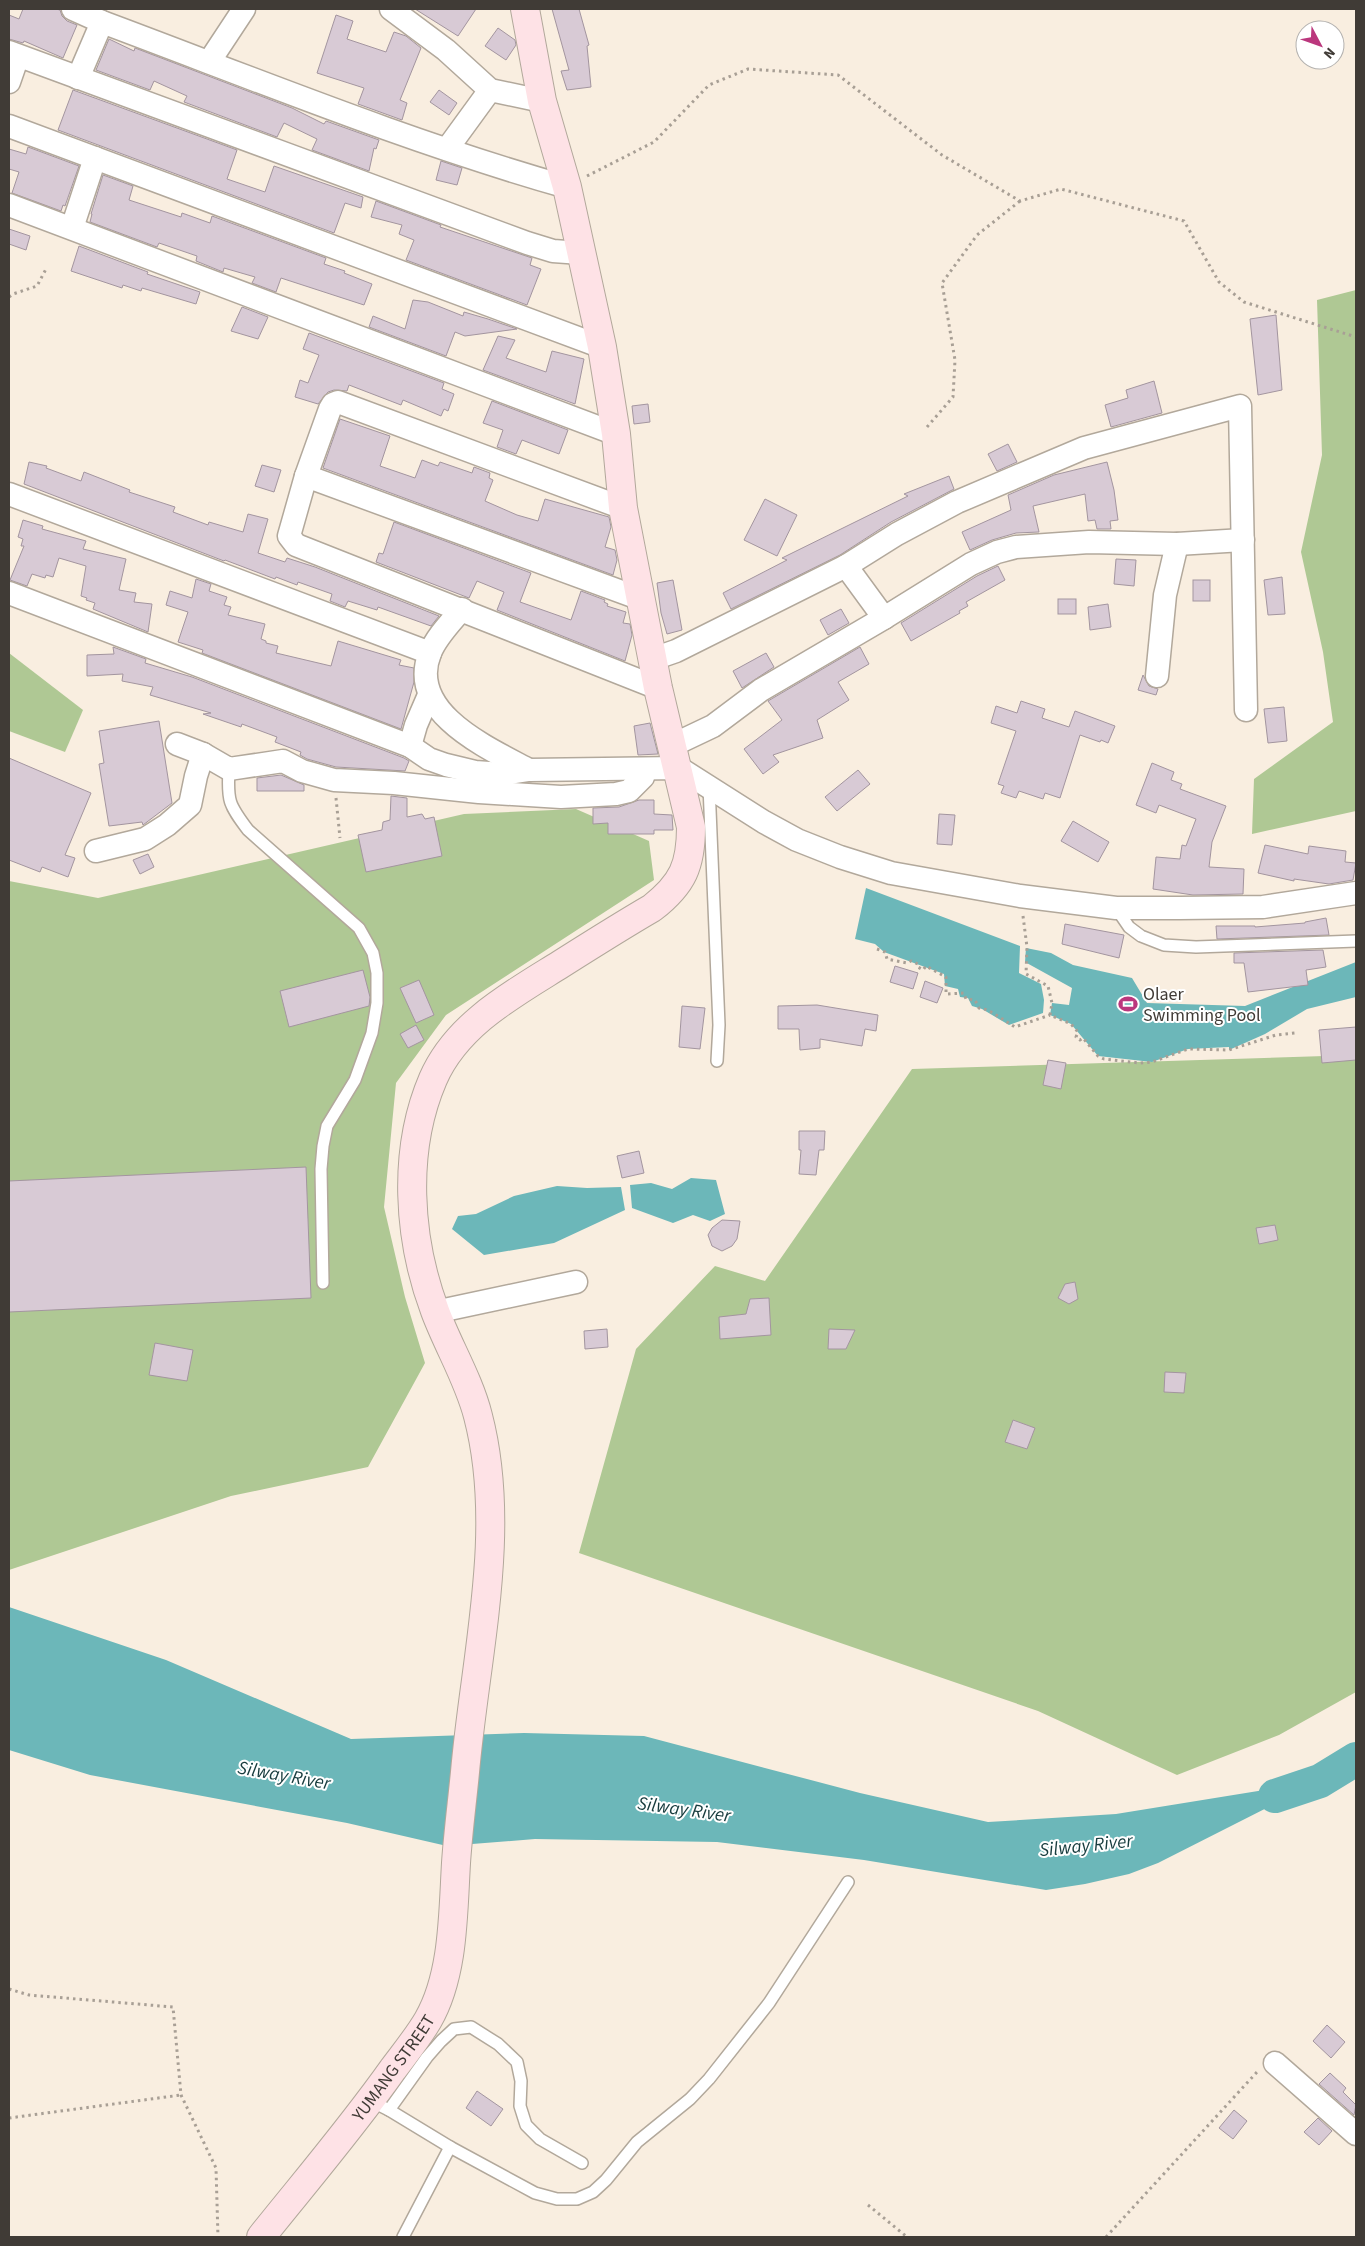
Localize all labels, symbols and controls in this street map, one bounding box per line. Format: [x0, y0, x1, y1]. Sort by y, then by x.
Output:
north arrow [1295, 20, 1345, 70]
text: N [1318, 43, 1340, 63]
place label: Olaer Swimming Pool [1143, 982, 1261, 1028]
sports icon: Olaer Swimming Pool [1117, 993, 1139, 1015]
water label: Silway River [235, 1755, 334, 1798]
water label: Silway River [636, 1790, 734, 1830]
water label: Silway River [1038, 1828, 1136, 1864]
street label: YUMANG STREET [345, 2009, 441, 2127]

